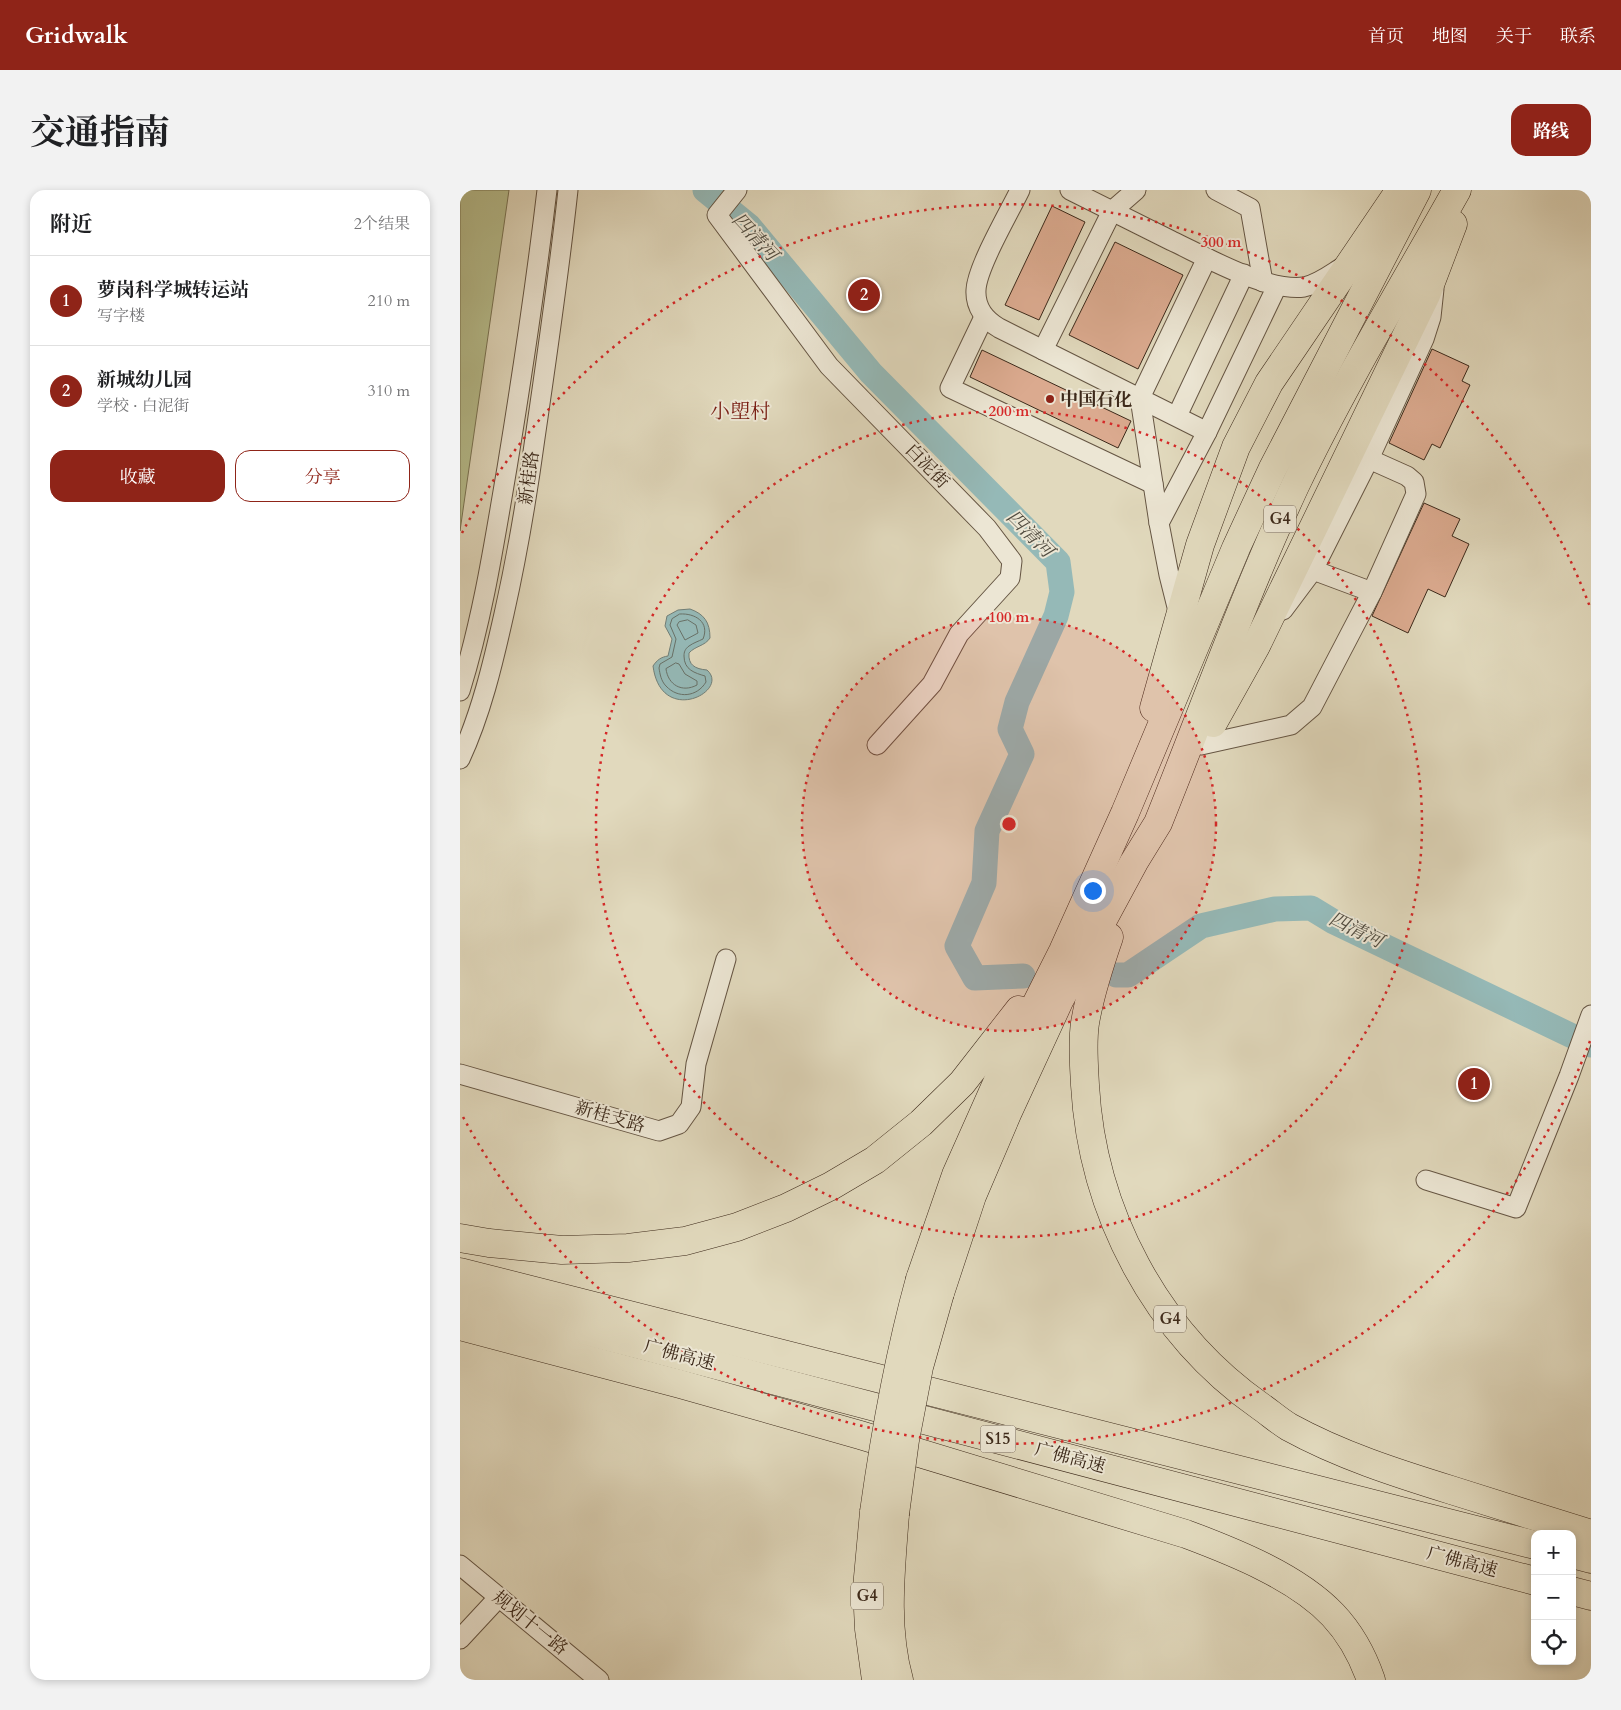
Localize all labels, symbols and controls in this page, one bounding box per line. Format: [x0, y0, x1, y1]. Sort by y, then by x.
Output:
text: Gridwalk [25, 19, 128, 52]
text: 首页 [1368, 24, 1404, 49]
text: 地图 [1432, 24, 1468, 49]
text: 关于 [1496, 24, 1532, 49]
text: 联系 [1560, 24, 1596, 49]
button: 路线 [1511, 104, 1591, 156]
text: 交通指南 [30, 109, 170, 157]
water label: 四清河 [726, 207, 786, 269]
text: 附近 [50, 210, 92, 239]
text: 2个结果 [354, 213, 410, 235]
text: 300 m [1201, 232, 1242, 252]
pin: 2 [848, 276, 880, 314]
text: 萝岗科学城转运站 [97, 277, 249, 303]
text: 1 [62, 290, 70, 312]
text: 210 m [368, 290, 410, 312]
text: 写字楼 [97, 305, 145, 327]
text: 新城幼儿园 [97, 367, 192, 393]
text: 2 [62, 380, 70, 402]
text: 310 m [368, 380, 410, 402]
place label: 中国石化 [1060, 387, 1132, 412]
marker: 中国石化 [1044, 393, 1056, 405]
text: 学校 · 白泥街 [97, 395, 190, 417]
district label: 小塱村 [710, 398, 770, 425]
text: 200 m [989, 401, 1030, 421]
street label: 白泥街 [899, 438, 955, 494]
button: 收藏 [50, 450, 225, 502]
button: 分享 [235, 450, 410, 502]
street label: 新桂路 [513, 450, 545, 506]
water label: 四清河 [1001, 505, 1061, 565]
road number: G4 [1264, 506, 1296, 532]
text: 100 m [989, 607, 1030, 627]
centre of rings [1000, 815, 1018, 833]
your location [1080, 878, 1106, 904]
water label: 四清河 [1325, 906, 1390, 955]
pin: 1 [1458, 1065, 1490, 1103]
street label: 新桂支路 [572, 1095, 648, 1139]
road number: G4 [1154, 1306, 1186, 1332]
street label: 广佛高速 [641, 1334, 717, 1376]
road number: S15 [980, 1426, 1016, 1452]
street label: 广佛高速 [1032, 1437, 1108, 1479]
map controls [1531, 1530, 1576, 1665]
button: + [1531, 1530, 1576, 1575]
street label: 广佛高速 [1424, 1541, 1500, 1583]
button: − [1531, 1575, 1576, 1620]
road number: G4 [851, 1582, 883, 1610]
street label: 规划十一路 [487, 1585, 573, 1661]
button: locate [1531, 1620, 1576, 1665]

